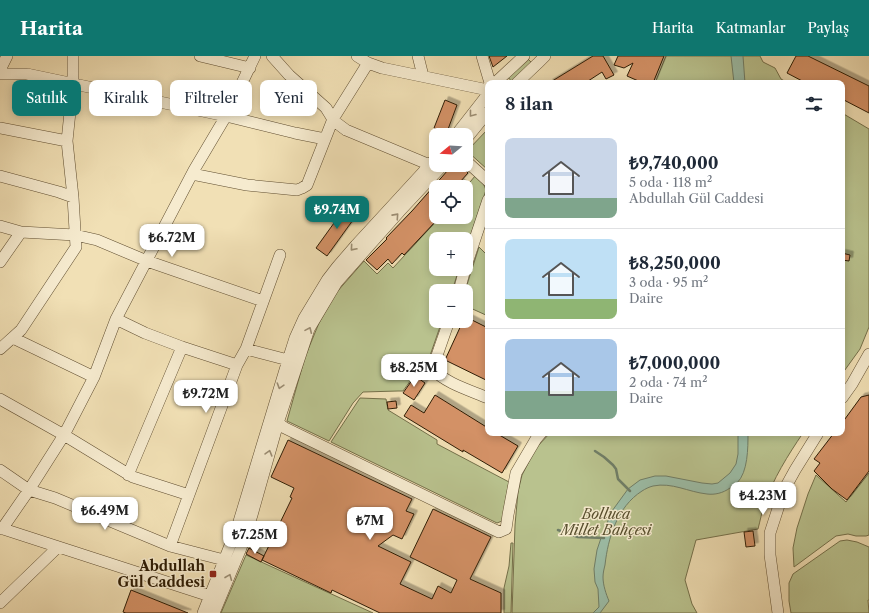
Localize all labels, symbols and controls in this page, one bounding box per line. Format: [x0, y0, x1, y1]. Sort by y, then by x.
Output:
text: Harita [20, 17, 83, 40]
text: Harita [652, 19, 694, 37]
text: Katmanlar [716, 19, 786, 37]
text: Paylaş [808, 19, 849, 37]
chip: Satılık [12, 80, 81, 116]
chip: Kiralık [89, 80, 162, 116]
chip: Filtreler [170, 80, 252, 116]
chip: Yeni [260, 80, 317, 116]
icon: filters [803, 93, 825, 115]
text: 8 ilan [505, 94, 553, 114]
one-way arrow [470, 110, 477, 117]
north arrow [429, 128, 473, 172]
map controls [429, 128, 473, 328]
text: ₺9,740,000 [629, 153, 719, 173]
icon: home [537, 154, 585, 202]
text: 5 oda · 118 m² [629, 174, 712, 190]
button: locate [429, 180, 473, 224]
text: Abdullah Gül Caddesi [629, 190, 764, 206]
pin: ₺9.74M [304, 196, 370, 230]
text: ₺9.74M [314, 201, 360, 217]
one-way arrow [391, 213, 398, 220]
pin: ₺6.72M [139, 224, 205, 258]
text: ₺6.72M [149, 229, 195, 245]
button: + [429, 232, 473, 276]
one-way arrow [351, 244, 358, 251]
text: ₺8,250,000 [629, 253, 721, 273]
icon: home [537, 255, 585, 303]
text: 3 oda · 95 m² [629, 274, 708, 290]
button: − [429, 284, 473, 328]
text: Daire [629, 290, 663, 306]
one-way arrow [305, 326, 313, 333]
text: ₺7,000,000 [629, 353, 720, 373]
pin: ₺8.25M [381, 354, 447, 388]
icon: home [537, 355, 585, 403]
text: ₺8.25M [390, 359, 438, 375]
text: 2 oda · 74 m² [629, 374, 708, 390]
pin: ₺9.72M [173, 380, 239, 414]
one-way arrow [276, 383, 285, 390]
text: ₺9.72M [183, 385, 229, 401]
text: Daire [629, 390, 663, 406]
one-way arrow [264, 450, 273, 457]
pin: ₺4.23M [730, 482, 796, 516]
text: ₺4.23M [739, 487, 787, 503]
pin: ₺6.49M [72, 497, 138, 531]
text: ₺6.49M [81, 502, 129, 518]
park label: Bolluca Millet Bahçesi [559, 505, 653, 539]
pin: ₺7M [351, 507, 389, 541]
text: ₺7M [356, 512, 384, 528]
pin: ₺7.25M [222, 521, 288, 555]
text: ₺7.25M [232, 526, 278, 542]
place label: Abdullah Gül Caddesi [118, 557, 205, 591]
marker: Abdullah Gül Caddesi [208, 569, 218, 579]
one-way arrow [225, 573, 233, 580]

